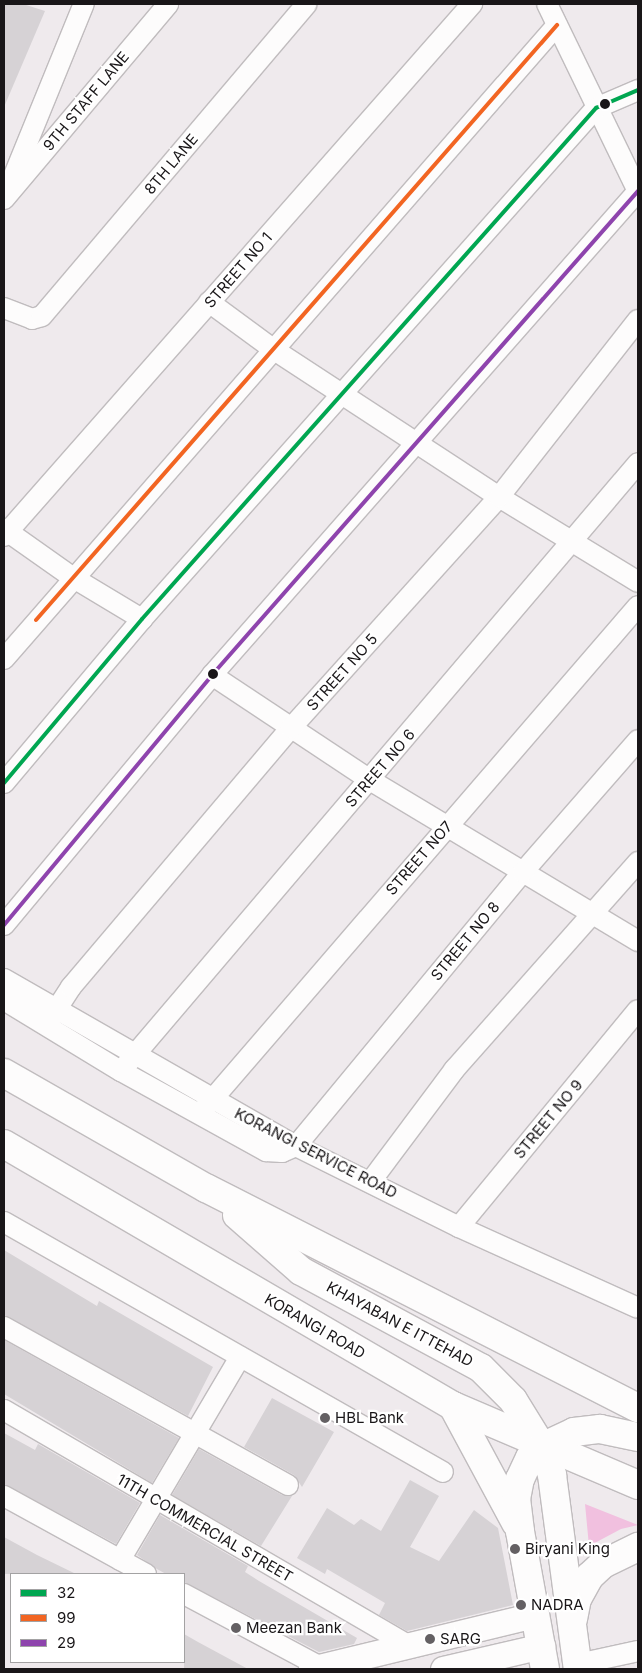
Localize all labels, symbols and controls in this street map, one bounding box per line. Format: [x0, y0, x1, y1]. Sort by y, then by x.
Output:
street label: 9TH STAFF LANE [39, 48, 133, 154]
unlabelled marker [600, 99, 610, 109]
street label: 8TH LANE [140, 130, 202, 198]
street label: STREET NO 1 [200, 229, 276, 311]
street label: STREET NO 5 [303, 630, 381, 714]
unlabelled marker [208, 669, 218, 679]
street label: STREET NO 6 [341, 725, 419, 811]
street label: STREET NO7 [382, 817, 456, 899]
street label: STREET NO 8 [427, 898, 503, 984]
street label: STREET NO 9 [510, 1076, 586, 1162]
street label: KORANGI SERVICE ROAD [232, 1104, 400, 1202]
street label: KHAYABAN E ITTEHAD [324, 1278, 476, 1370]
street label: KORANGI ROAD [261, 1290, 369, 1362]
place label: HBL Bank [335, 1409, 404, 1427]
marker: HBL Bank [319, 1412, 331, 1424]
street label: 11TH COMMERCIAL STREET [114, 1470, 296, 1586]
place label: Biryani King [525, 1540, 610, 1558]
marker: Biryani King [509, 1543, 521, 1555]
legend [10, 1573, 185, 1663]
text: 32 [57, 1583, 75, 1602]
place label: NADRA [531, 1596, 583, 1614]
marker: NADRA [515, 1599, 527, 1611]
text: 99 [57, 1608, 76, 1627]
place label: Meezan Bank [246, 1619, 342, 1637]
marker: Meezan Bank [230, 1622, 242, 1634]
place label: SARG [440, 1630, 481, 1648]
text: 29 [57, 1633, 75, 1652]
marker: SARG [424, 1633, 436, 1645]

